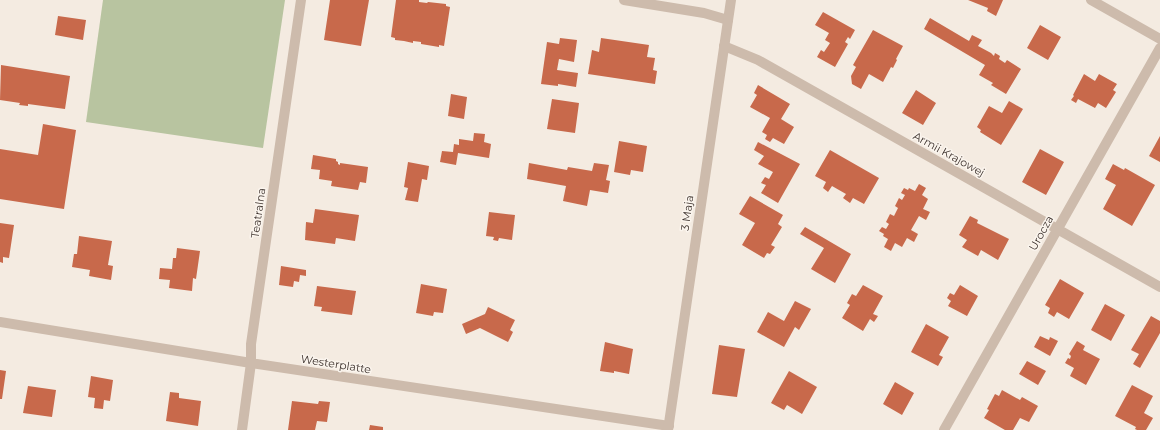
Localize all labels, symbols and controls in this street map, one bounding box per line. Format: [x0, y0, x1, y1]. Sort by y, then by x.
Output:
street label: Armii Krajowej [911, 129, 987, 179]
street label: Teatralna [248, 187, 268, 239]
street label: 3 Maja [678, 194, 696, 232]
street label: Urocza [1026, 213, 1056, 253]
street label: Westerplatte [300, 352, 372, 377]

